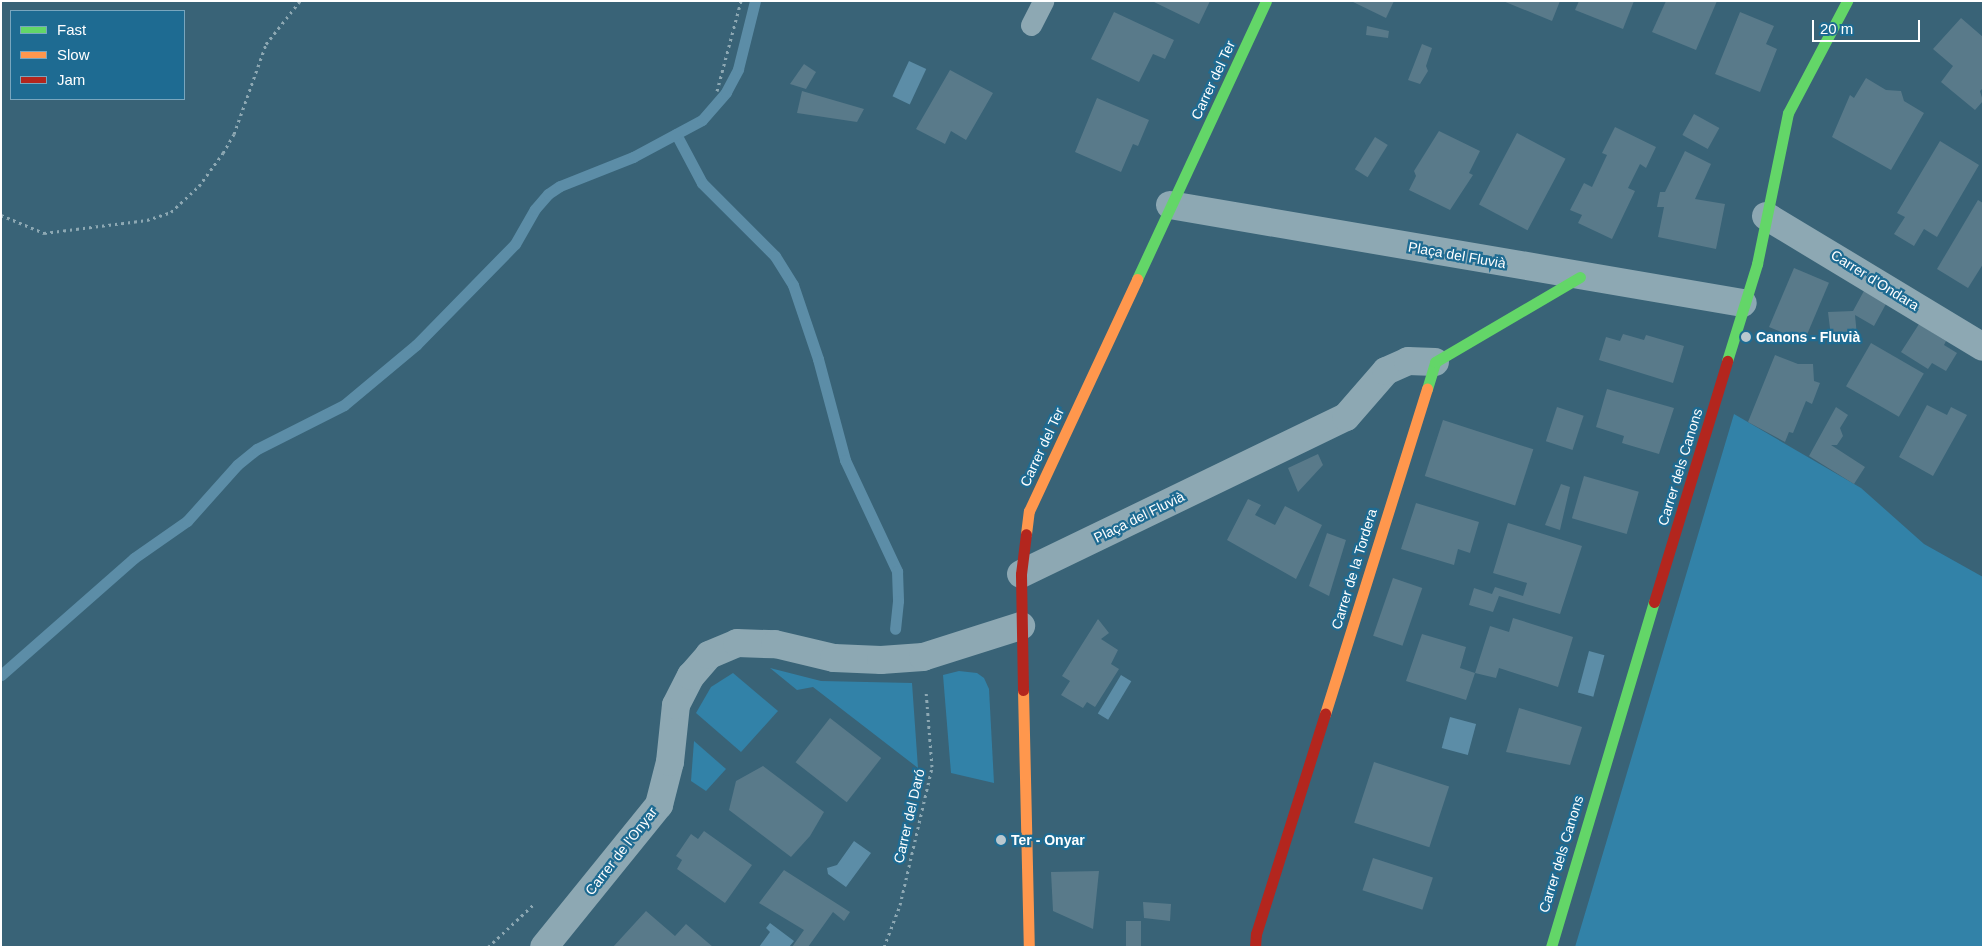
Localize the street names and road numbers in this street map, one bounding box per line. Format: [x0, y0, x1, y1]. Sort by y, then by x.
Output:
street label: Carrer del Ter [1187, 38, 1239, 122]
street label: Plaça del Fluvià [1407, 238, 1507, 272]
street label: Carrer d'Ondara [1828, 246, 1922, 314]
street label: Carrer del Ter [1016, 405, 1068, 489]
street label: Carrer dels Canons [1654, 407, 1706, 527]
street label: Plaça del Fluvià [1091, 488, 1187, 546]
street label: Carrer de la Tordera [1328, 507, 1380, 631]
street label: Carrer del Daró [890, 767, 928, 865]
street label: Carrer dels Canons [1535, 794, 1587, 914]
street label: Carrer de l'Onyar [581, 804, 661, 898]

